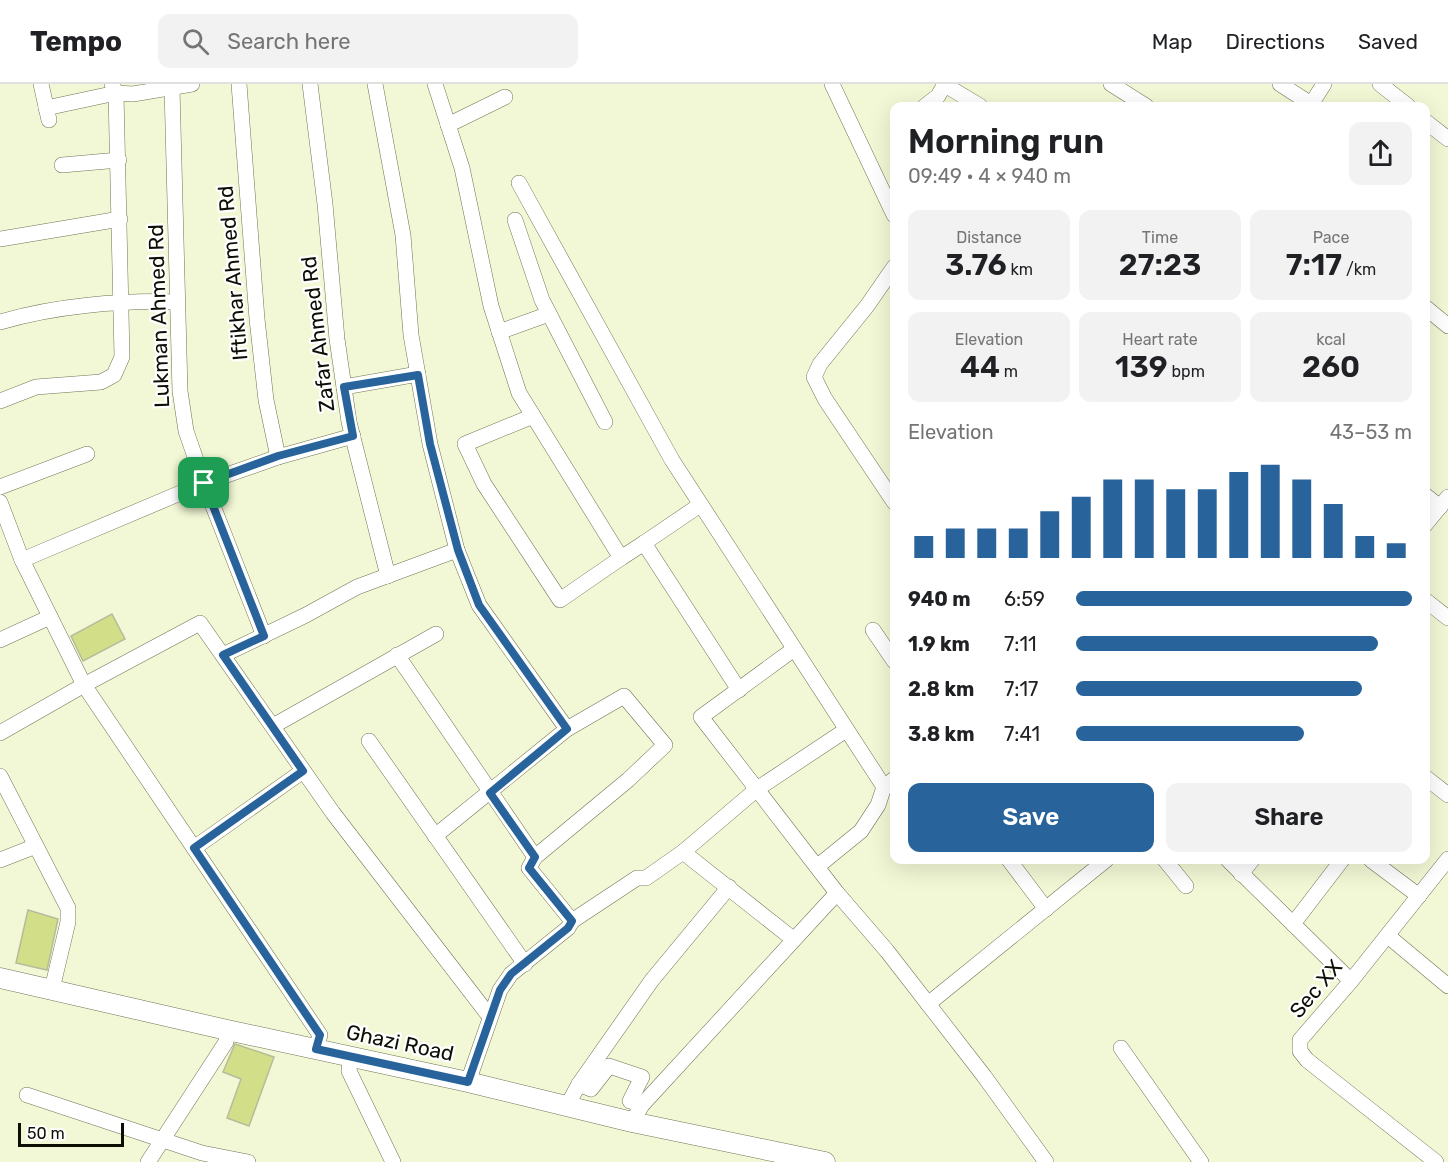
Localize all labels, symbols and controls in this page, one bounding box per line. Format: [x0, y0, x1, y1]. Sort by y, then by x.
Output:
search box [158, 14, 578, 68]
text: Tempo [30, 25, 122, 58]
icon: search [179, 25, 212, 58]
text: Search here [227, 28, 351, 55]
text: Map [1152, 29, 1193, 54]
text: Directions [1226, 29, 1325, 54]
text: Saved [1358, 29, 1418, 54]
text: Morning run [908, 122, 1104, 161]
button: share [1349, 122, 1412, 185]
text: 09:49 · 4 × 940 m [908, 164, 1071, 188]
street label: Iftikhar Ahmed Rd [212, 185, 253, 362]
street label: Lukman Ahmed Rd [143, 224, 174, 408]
text: Distance [956, 228, 1022, 247]
text: Time [1142, 228, 1178, 247]
text: Pace [1313, 228, 1349, 247]
text: 3.76 [945, 247, 1007, 283]
text: 27:23 [1119, 247, 1201, 283]
text: 7:17 [1286, 247, 1342, 283]
street label: Zafar Ahmed Rd [296, 255, 339, 413]
text: km [1007, 260, 1033, 279]
text: /km [1342, 260, 1376, 279]
text: Elevation [955, 330, 1023, 349]
text: Heart rate [1122, 330, 1198, 349]
text: kcal [1316, 330, 1346, 349]
text: 44 [960, 349, 1000, 385]
text: 139 [1115, 349, 1168, 385]
text: 260 [1302, 349, 1360, 385]
text: m [1000, 362, 1018, 381]
text: bpm [1168, 362, 1205, 381]
text: Elevation [908, 420, 994, 444]
text: 43–53 m [1330, 420, 1412, 444]
pin [178, 457, 229, 508]
icon: arrive [187, 466, 220, 499]
text: 940 m [908, 587, 971, 611]
text: 6:59 [1004, 587, 1045, 611]
text: 1.9 km [908, 632, 970, 656]
text: 7:11 [1004, 632, 1037, 656]
text: 2.8 km [908, 677, 974, 701]
text: 7:17 [1004, 677, 1038, 701]
text: 3.8 km [908, 722, 975, 746]
text: 7:41 [1004, 722, 1040, 746]
button: Save [908, 783, 1154, 852]
button: Share [1166, 783, 1412, 852]
street label: Sec XX [1284, 955, 1347, 1023]
street label: Ghazi Road [344, 1019, 456, 1066]
scale bar [18, 1120, 124, 1148]
text: 50 m [27, 1124, 65, 1143]

